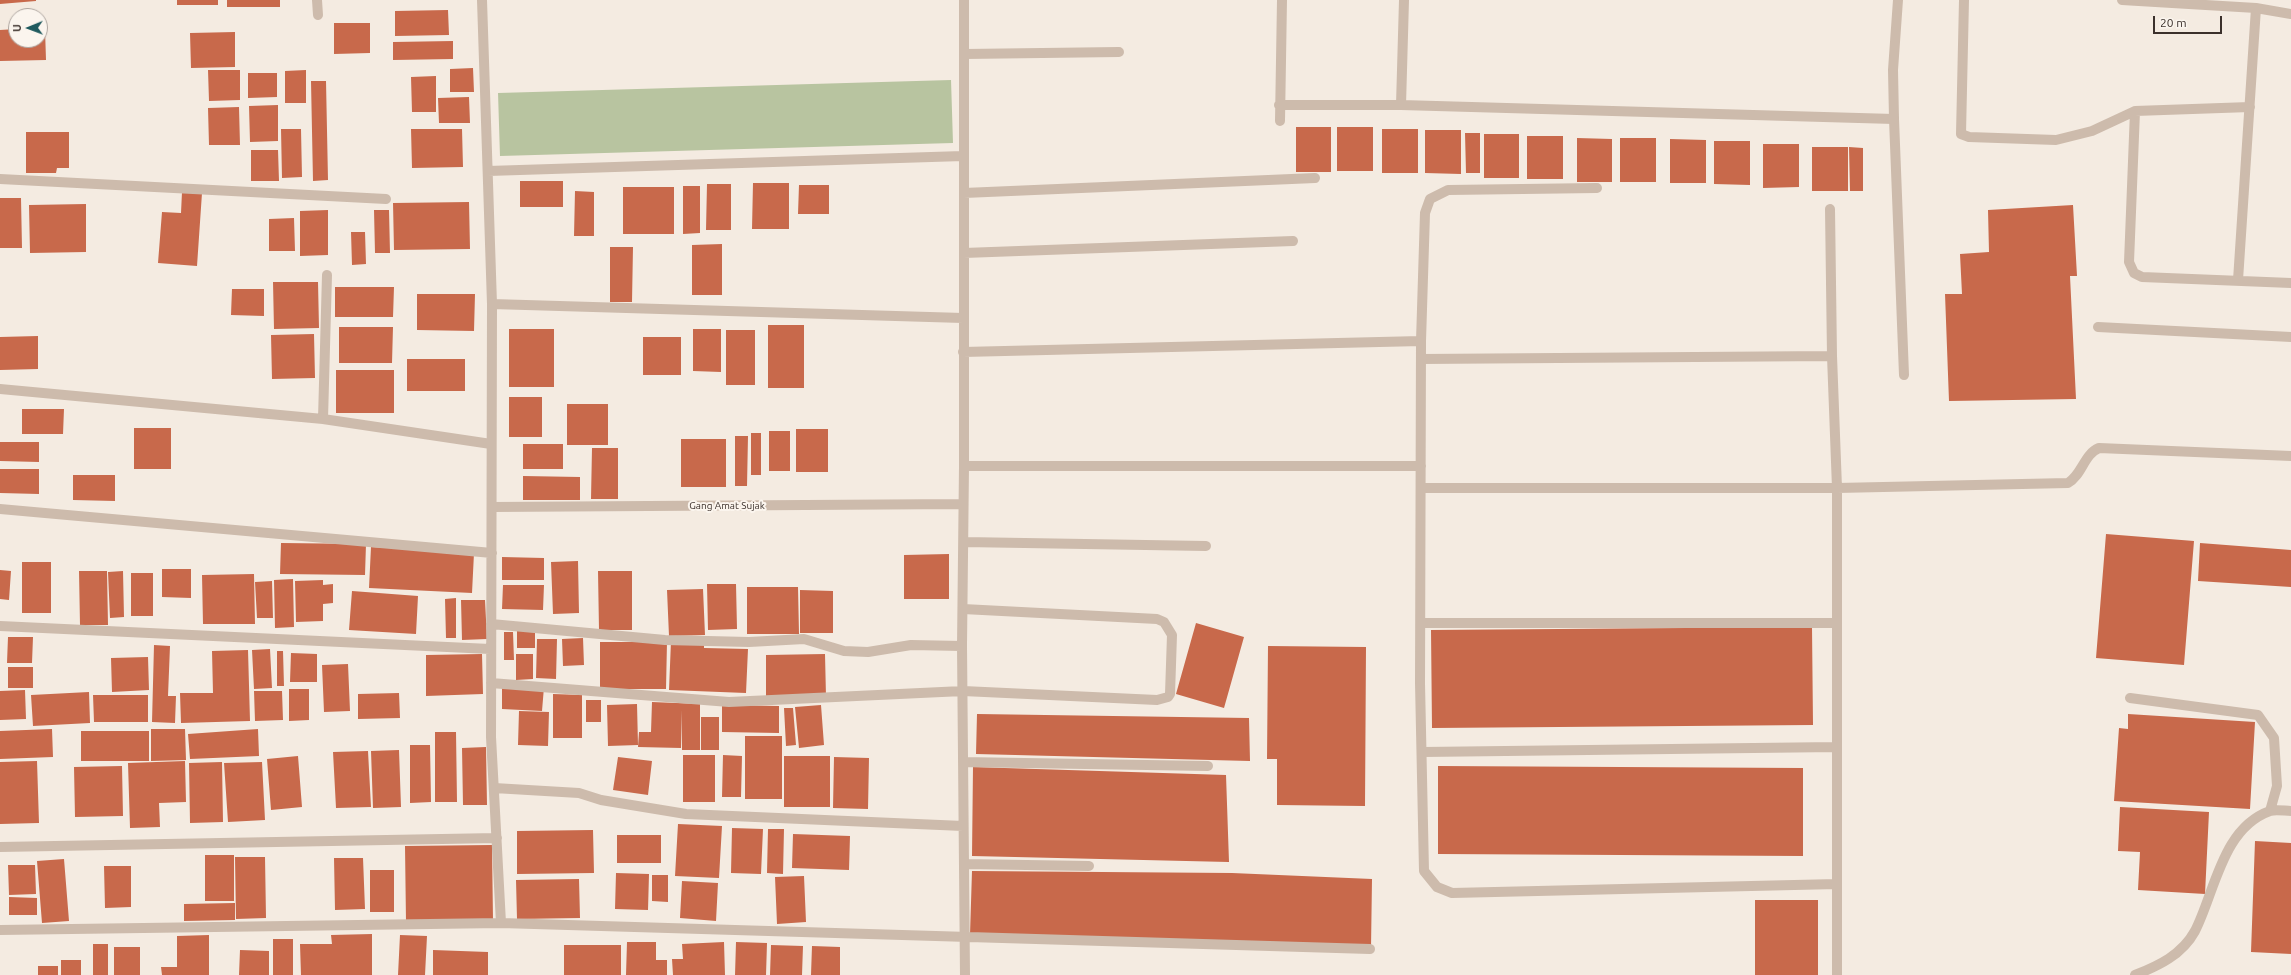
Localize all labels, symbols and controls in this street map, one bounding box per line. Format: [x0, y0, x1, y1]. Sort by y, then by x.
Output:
north arrow [8, 8, 48, 48]
scale bar [2155, 8, 2224, 34]
text: 20 m [2160, 16, 2187, 29]
text: U [11, 24, 23, 32]
street label: Gang Amat Sujak [689, 500, 765, 512]

